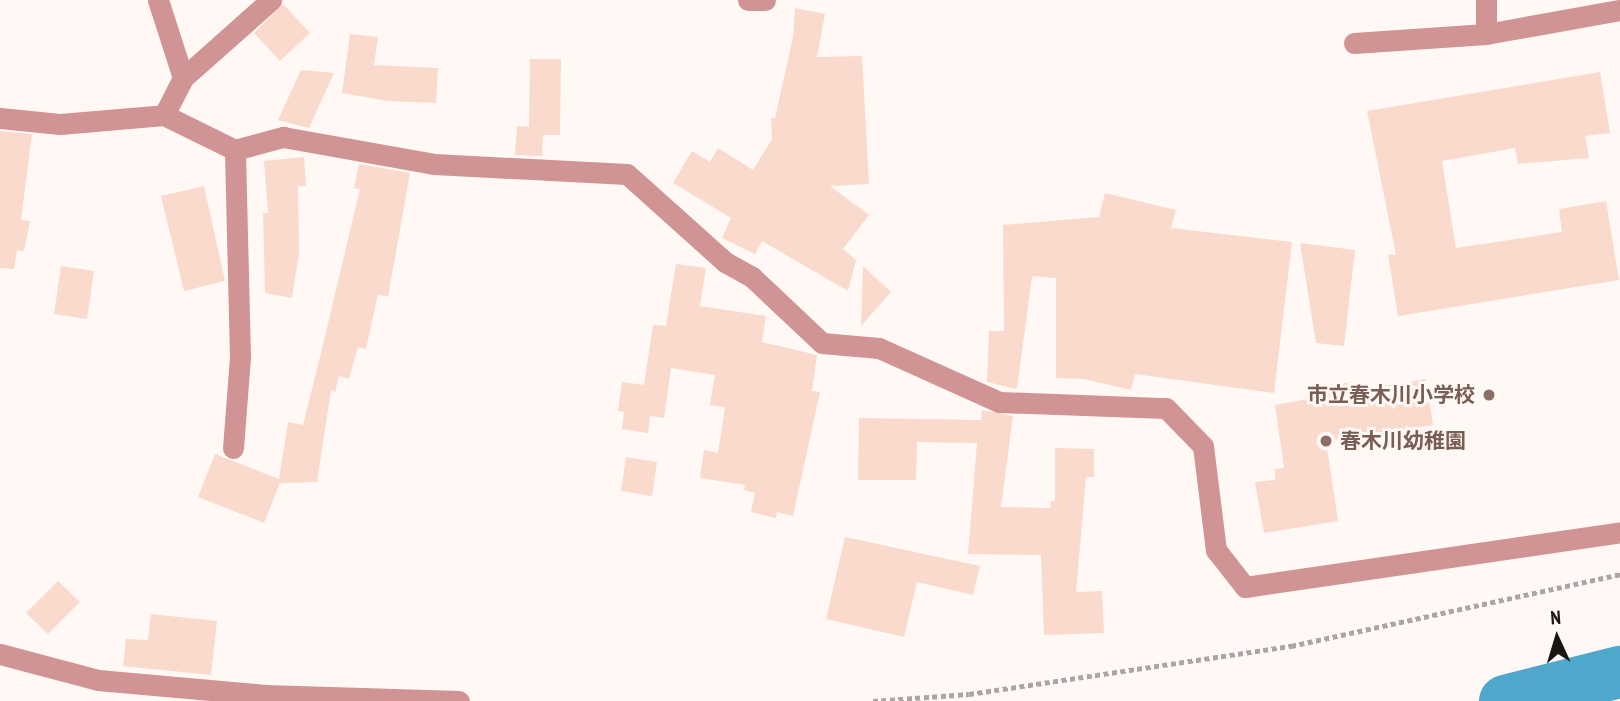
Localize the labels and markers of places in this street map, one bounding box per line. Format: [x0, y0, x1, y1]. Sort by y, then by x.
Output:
place label: 市立春木川小学校 [1307, 382, 1475, 408]
marker: 市立春木川小学校 [1481, 387, 1497, 403]
place label: 春木川幼稚園 [1340, 428, 1466, 454]
marker: 春木川幼稚園 [1318, 433, 1334, 449]

